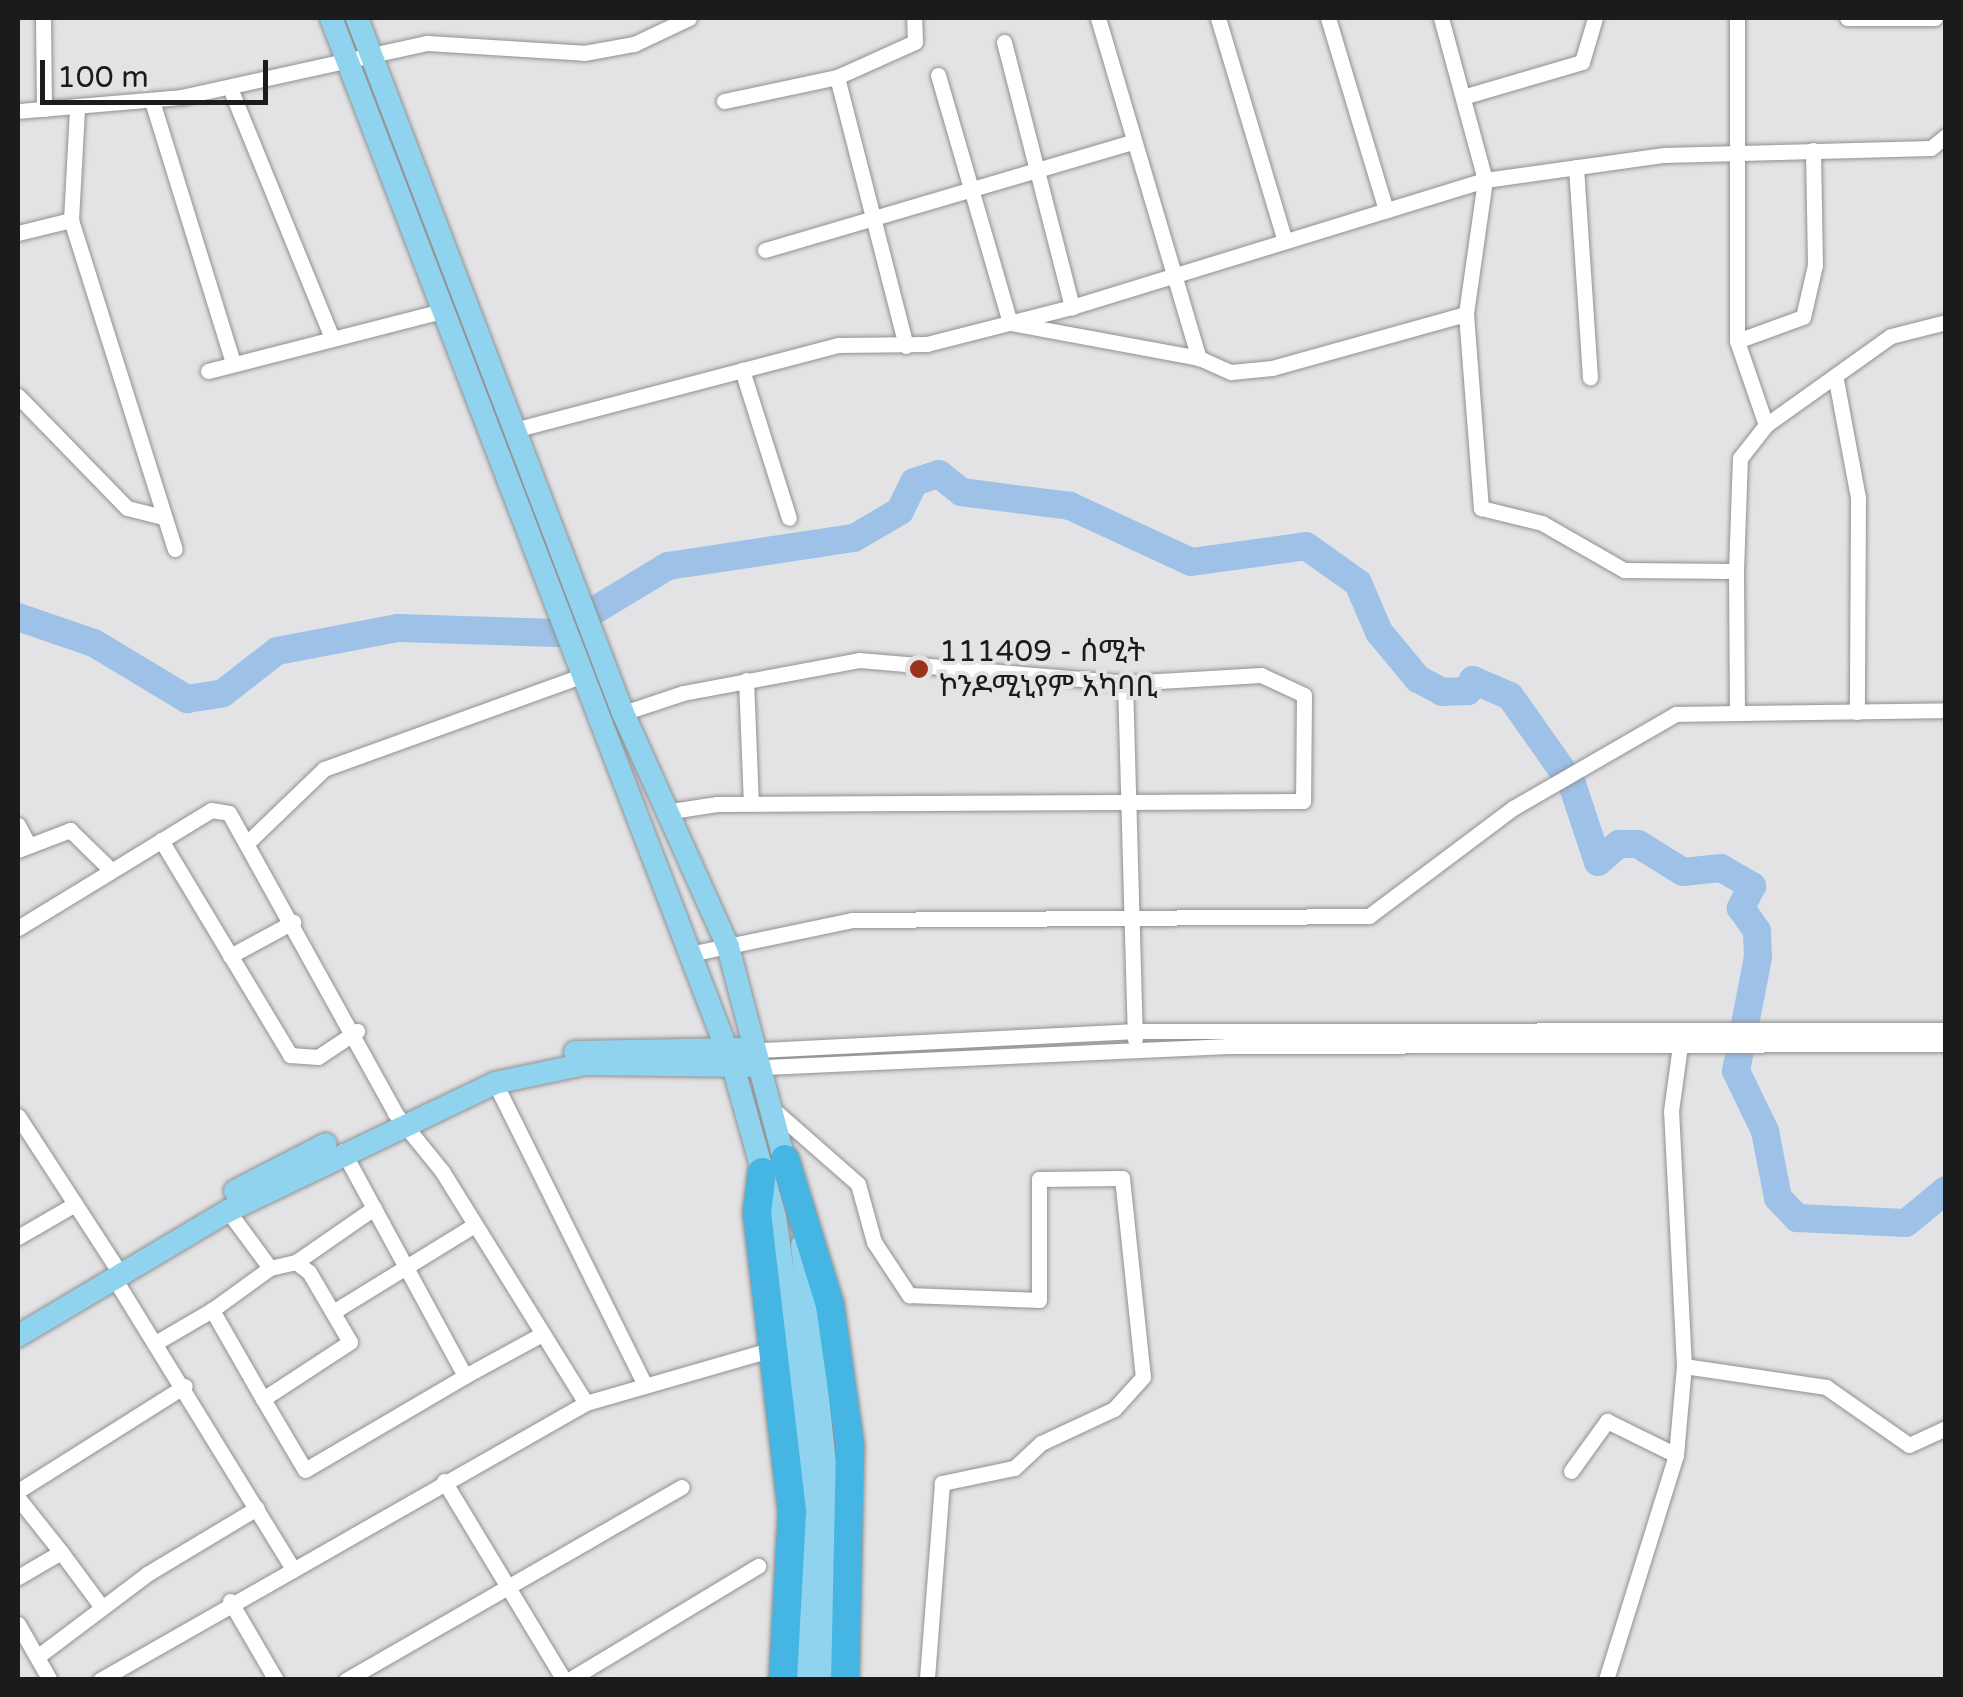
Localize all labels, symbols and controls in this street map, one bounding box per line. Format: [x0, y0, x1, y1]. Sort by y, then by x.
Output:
scale bar [45, 40, 272, 102]
text: 100 m [57, 59, 149, 96]
place label: 111409 - ሰሚት ኮንዶሚኒየም አካባቢ [939, 634, 1158, 704]
marker: 111409 - ሰሚት ኮንዶሚኒየም አካባቢ [908, 658, 930, 680]

